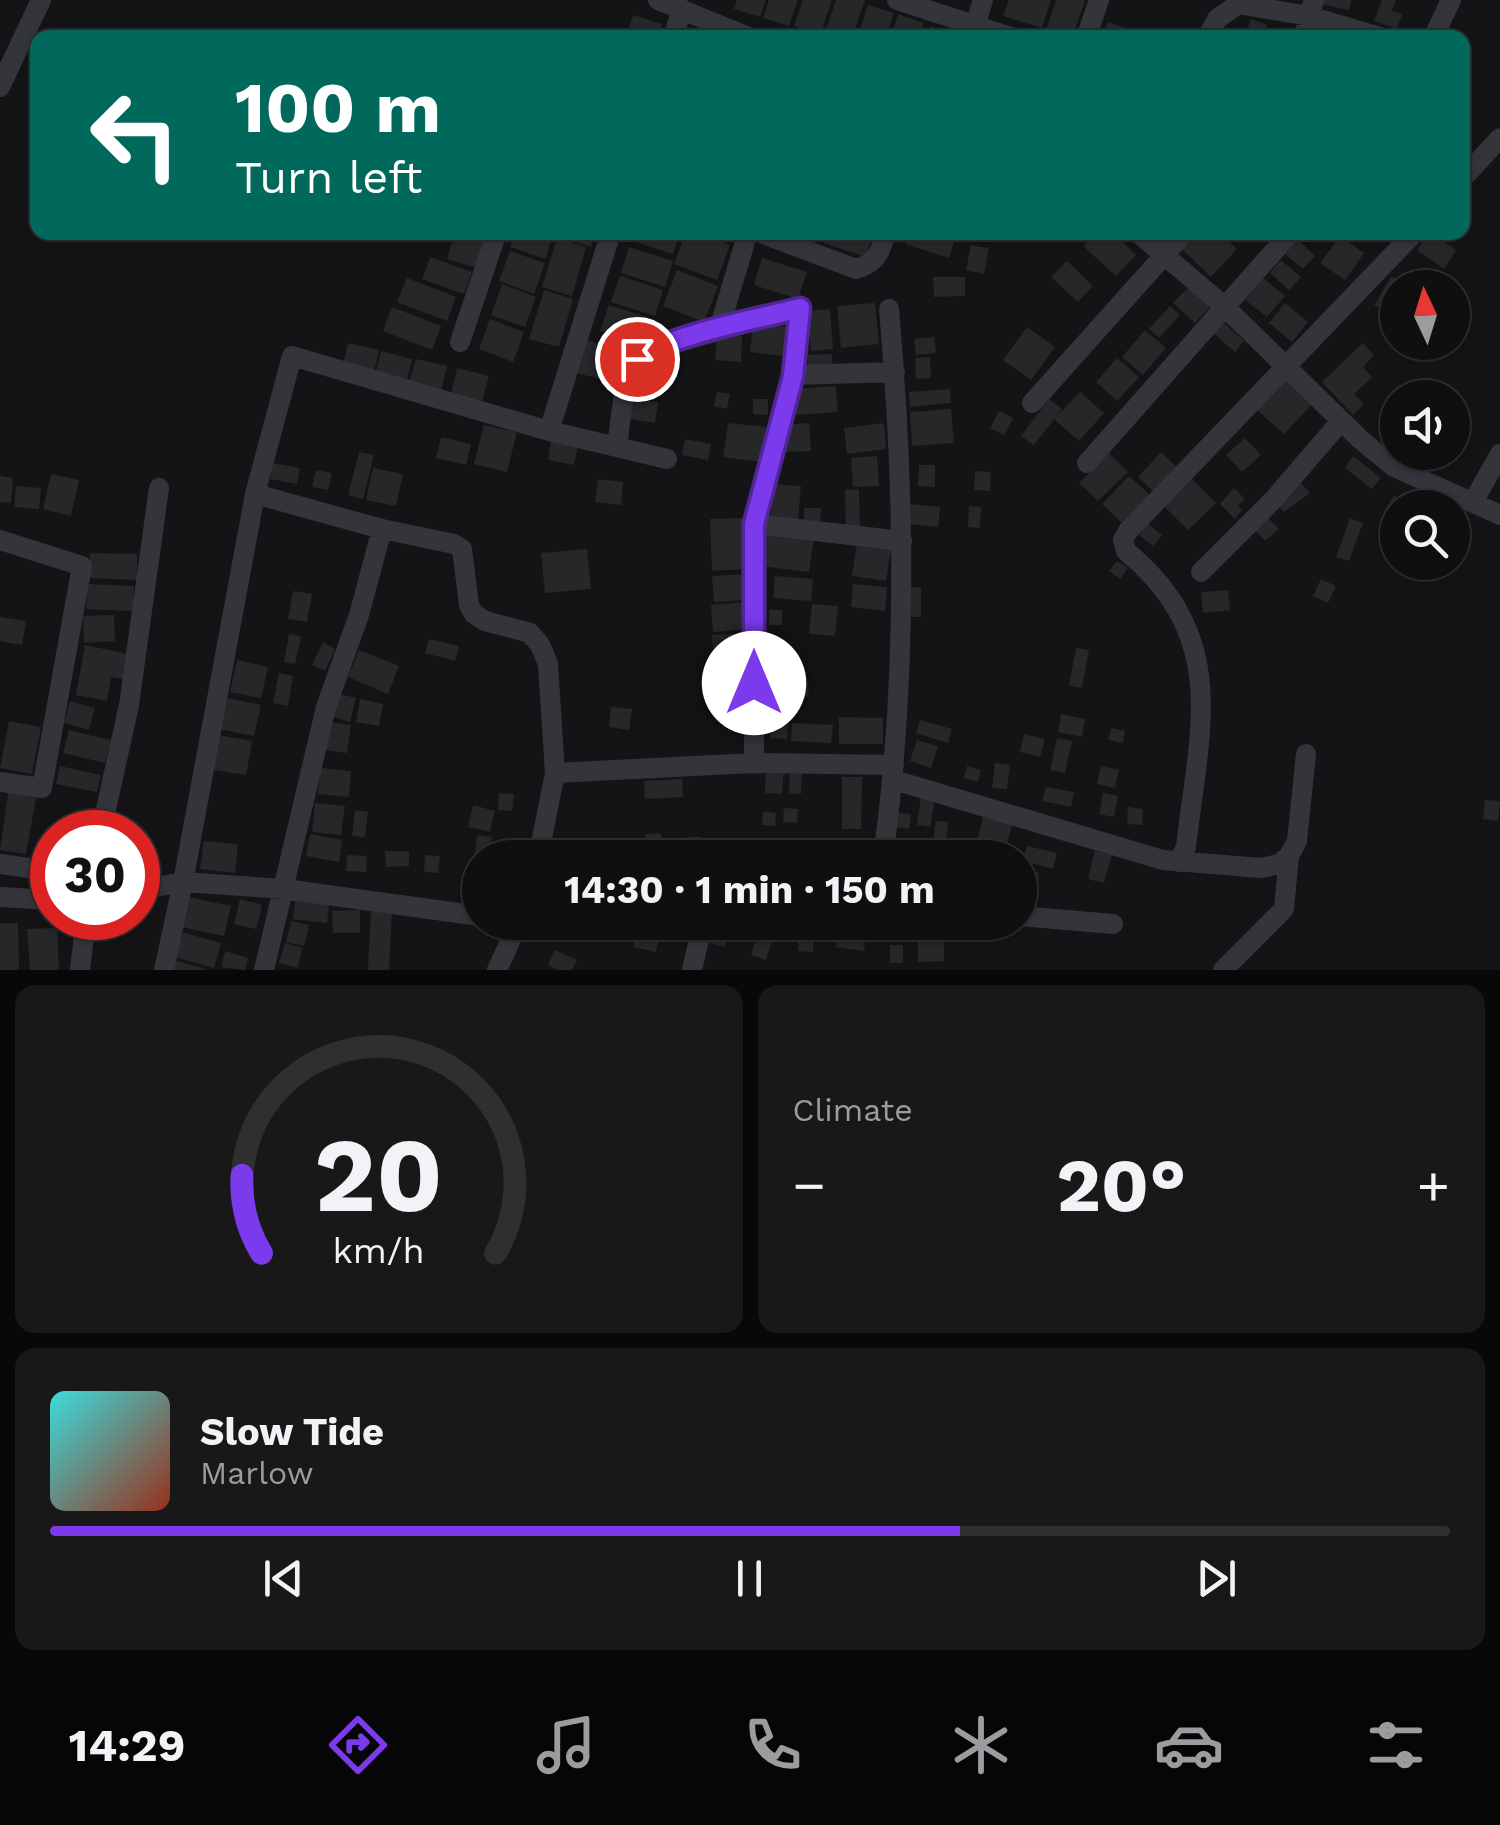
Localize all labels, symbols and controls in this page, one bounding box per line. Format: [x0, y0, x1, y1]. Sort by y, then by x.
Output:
text: 100 m [235, 67, 441, 149]
icon: left [70, 70, 200, 200]
text: Turn left [235, 151, 422, 204]
north arrow [1380, 270, 1470, 360]
map controls [1380, 270, 1470, 580]
pin [595, 317, 680, 402]
icon: arrive [610, 332, 665, 387]
button: sound [1380, 380, 1470, 470]
button: search [1380, 490, 1470, 580]
position arrow [702, 631, 806, 735]
speed limit sign: 30 [30, 810, 160, 940]
text: 14:30 · 1 min · 150 m [564, 868, 935, 912]
text: Climate [793, 1091, 913, 1129]
text: 20 [314, 1114, 443, 1236]
text: 20° [1056, 1141, 1186, 1229]
text: − [793, 1153, 826, 1217]
text: + [1417, 1153, 1450, 1217]
text: km/h [333, 1230, 425, 1272]
text: Slow Tide [200, 1410, 384, 1454]
text: Marlow [200, 1454, 314, 1492]
icon: previous [256, 1551, 311, 1606]
icon: pause [722, 1551, 777, 1606]
icon: next [1189, 1551, 1244, 1606]
icon: directions [323, 1710, 393, 1780]
icon: music [531, 1710, 601, 1780]
icon: phone [738, 1710, 808, 1780]
icon: climate [946, 1710, 1016, 1780]
icon: car [1154, 1710, 1224, 1780]
icon: filters [1361, 1710, 1431, 1780]
text: 14:29 [69, 1719, 185, 1772]

